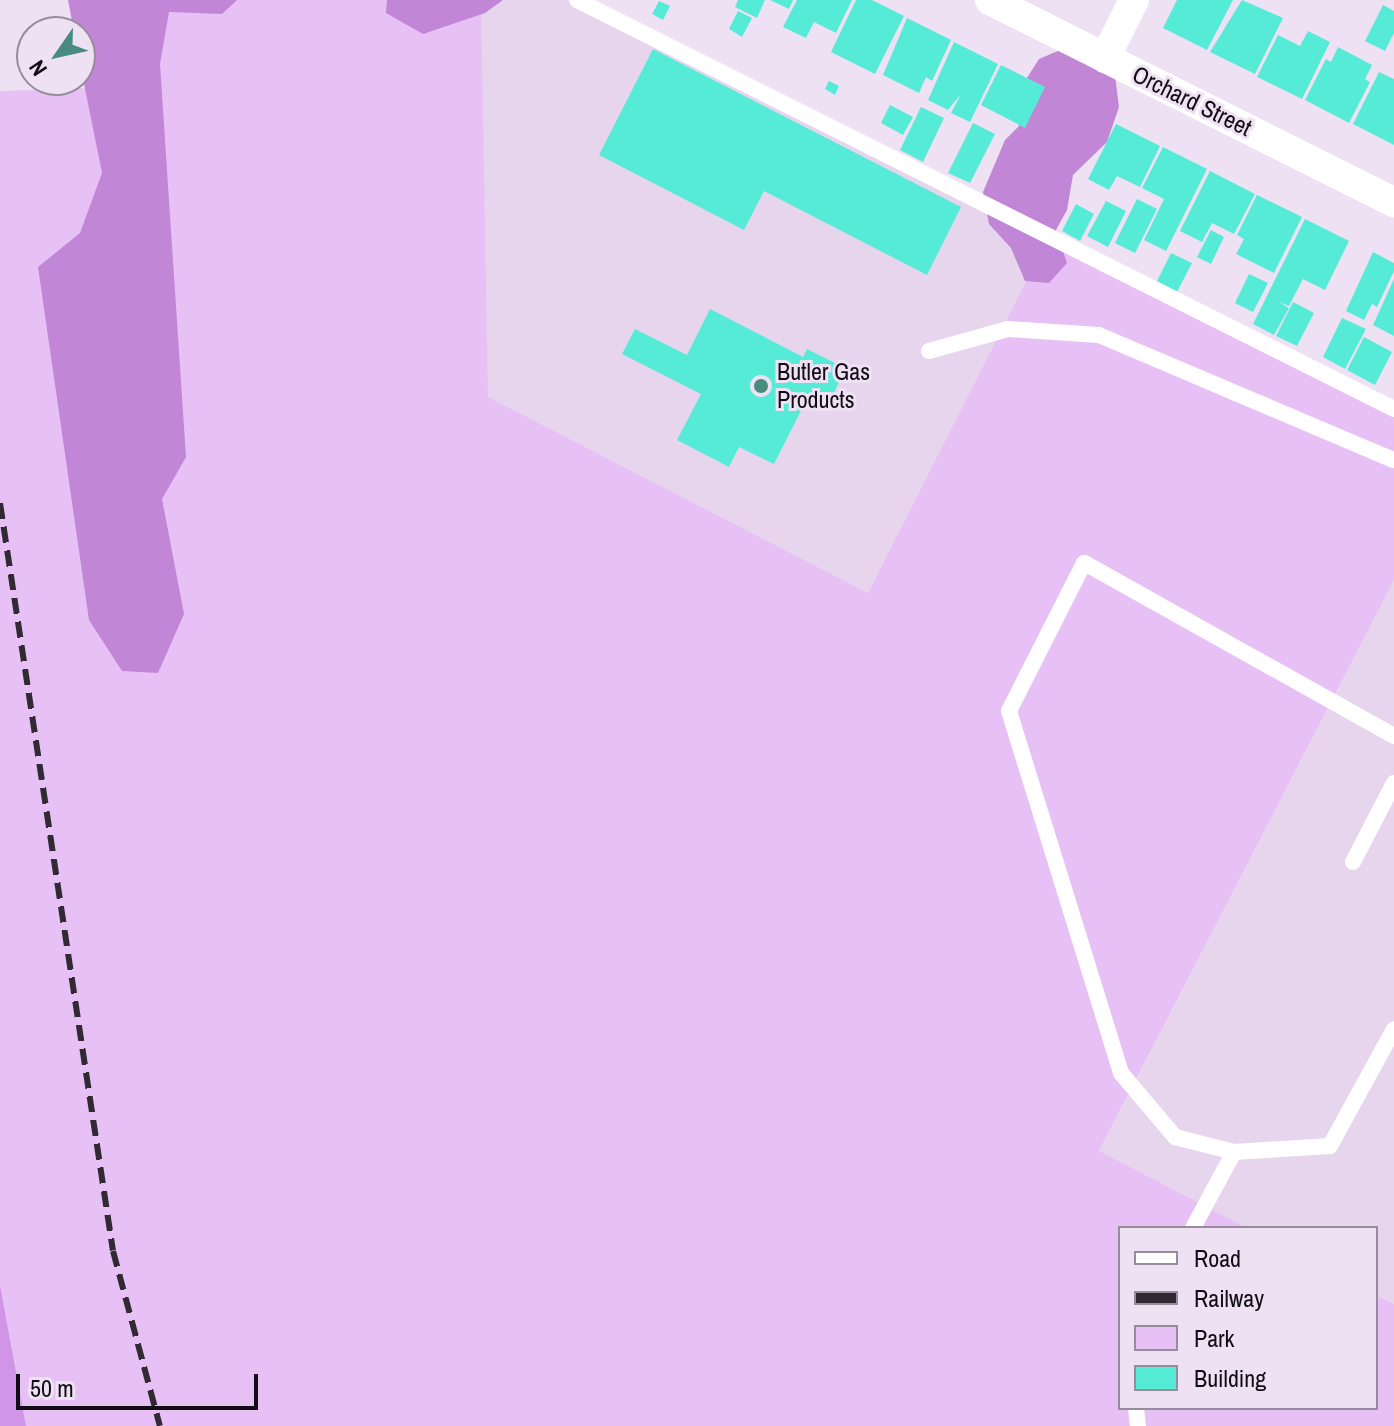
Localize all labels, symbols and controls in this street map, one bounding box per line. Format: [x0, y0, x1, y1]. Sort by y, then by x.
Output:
north arrow [16, 16, 96, 96]
text: N [22, 55, 54, 82]
street label: Orchard Street [1128, 60, 1256, 142]
place label: Butler Gas Products [777, 358, 870, 414]
marker: Butler Gas Products [752, 377, 770, 395]
legend [1118, 1226, 1378, 1410]
text: Road [1194, 1242, 1241, 1274]
text: Railway [1194, 1282, 1264, 1314]
text: Park [1194, 1322, 1234, 1354]
scale bar [20, 1358, 262, 1408]
text: Building [1194, 1362, 1266, 1394]
text: 50 m [30, 1372, 74, 1404]

